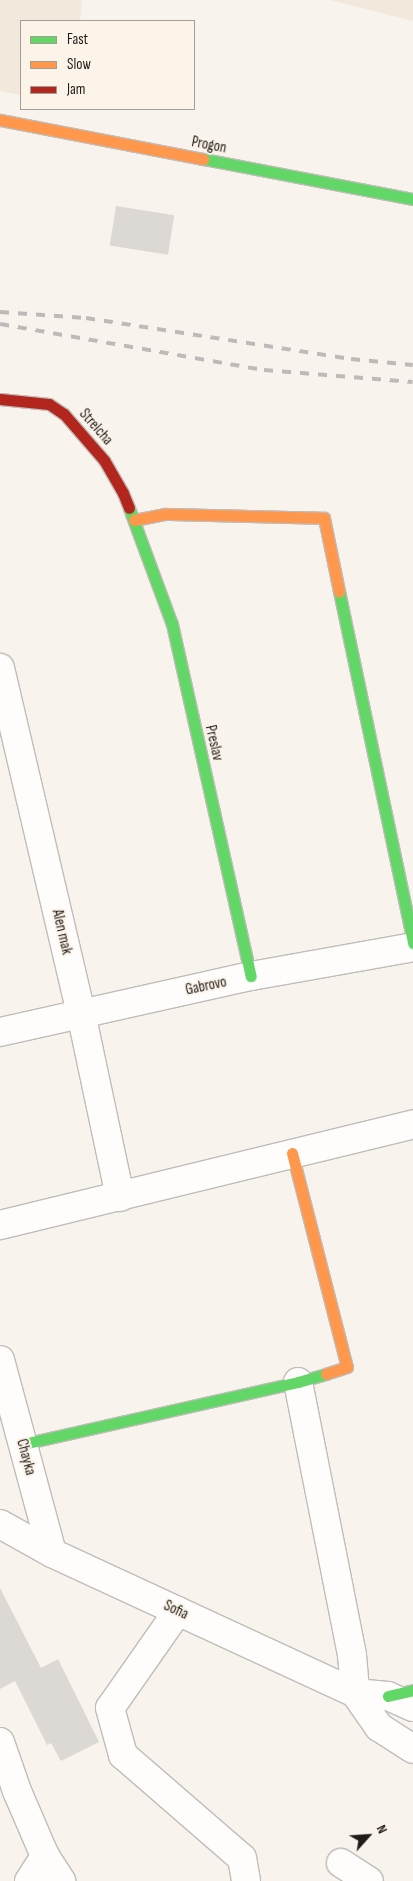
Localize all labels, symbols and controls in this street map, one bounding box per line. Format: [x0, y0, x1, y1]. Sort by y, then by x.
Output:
legend [20, 20, 195, 110]
text: Fast [67, 30, 88, 49]
text: Slow [67, 55, 91, 74]
text: Jam [67, 80, 85, 99]
street label: Progon [190, 133, 228, 157]
street label: Strelcha [75, 405, 117, 449]
street label: Preslav [201, 723, 227, 763]
street label: Alen mak [48, 908, 76, 956]
street label: Gabrovo [184, 973, 228, 999]
street label: Chayka [13, 1437, 39, 1477]
street label: Sofia [161, 1597, 191, 1623]
north arrow [343, 1811, 393, 1861]
text: N [373, 1822, 391, 1836]

